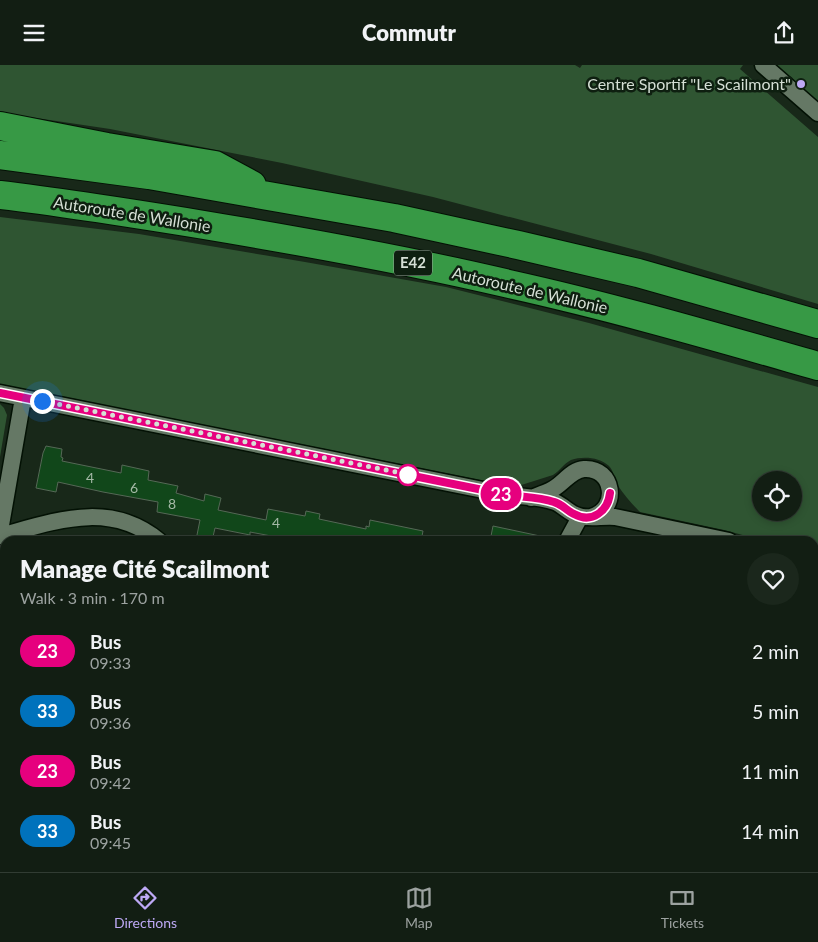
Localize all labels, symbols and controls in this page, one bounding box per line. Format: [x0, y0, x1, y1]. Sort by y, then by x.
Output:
icon: menu [20, 19, 48, 47]
text: Commutr [362, 19, 456, 46]
icon: share [770, 19, 798, 47]
place label: Centre Sportif "Le Scailmont" [587, 74, 791, 93]
marker: Centre Sportif "Le Scailmont" [795, 78, 807, 90]
street label: Autoroute de Wallonie [52, 192, 212, 235]
road number: E42 [394, 251, 432, 275]
street label: Autoroute de Wallonie [451, 262, 610, 317]
your location [30, 389, 55, 414]
unlabelled marker [397, 464, 419, 486]
house number: 4 [86, 469, 94, 486]
map controls [752, 471, 802, 521]
button: locate [752, 471, 802, 521]
line badge: 23 [478, 478, 524, 510]
house number: 6 [130, 479, 138, 496]
text: 23 [491, 483, 511, 505]
house number: 8 [168, 495, 176, 512]
house number: 4 [272, 514, 280, 531]
button: heart [747, 553, 799, 605]
text: Manage Cité Scailmont [20, 554, 269, 583]
text: Walk · 3 min · 170 m [20, 588, 165, 607]
text: Bus [90, 630, 121, 653]
text: 23 [37, 640, 58, 662]
text: 2 min [752, 640, 799, 663]
text: 09:33 [90, 653, 131, 672]
text: Bus [90, 690, 121, 713]
text: 33 [37, 700, 58, 722]
text: 5 min [752, 700, 799, 723]
text: 09:36 [90, 713, 131, 732]
text: Bus [90, 750, 121, 773]
text: 23 [37, 760, 58, 782]
text: 11 min [741, 760, 799, 783]
text: 09:42 [90, 773, 131, 792]
text: Bus [90, 810, 121, 833]
text: 33 [37, 820, 58, 842]
text: 14 min [741, 820, 799, 843]
text: 09:45 [90, 833, 131, 852]
tab: Directions [114, 884, 177, 931]
tab: Map [405, 884, 433, 931]
tab: Tickets [661, 884, 704, 931]

